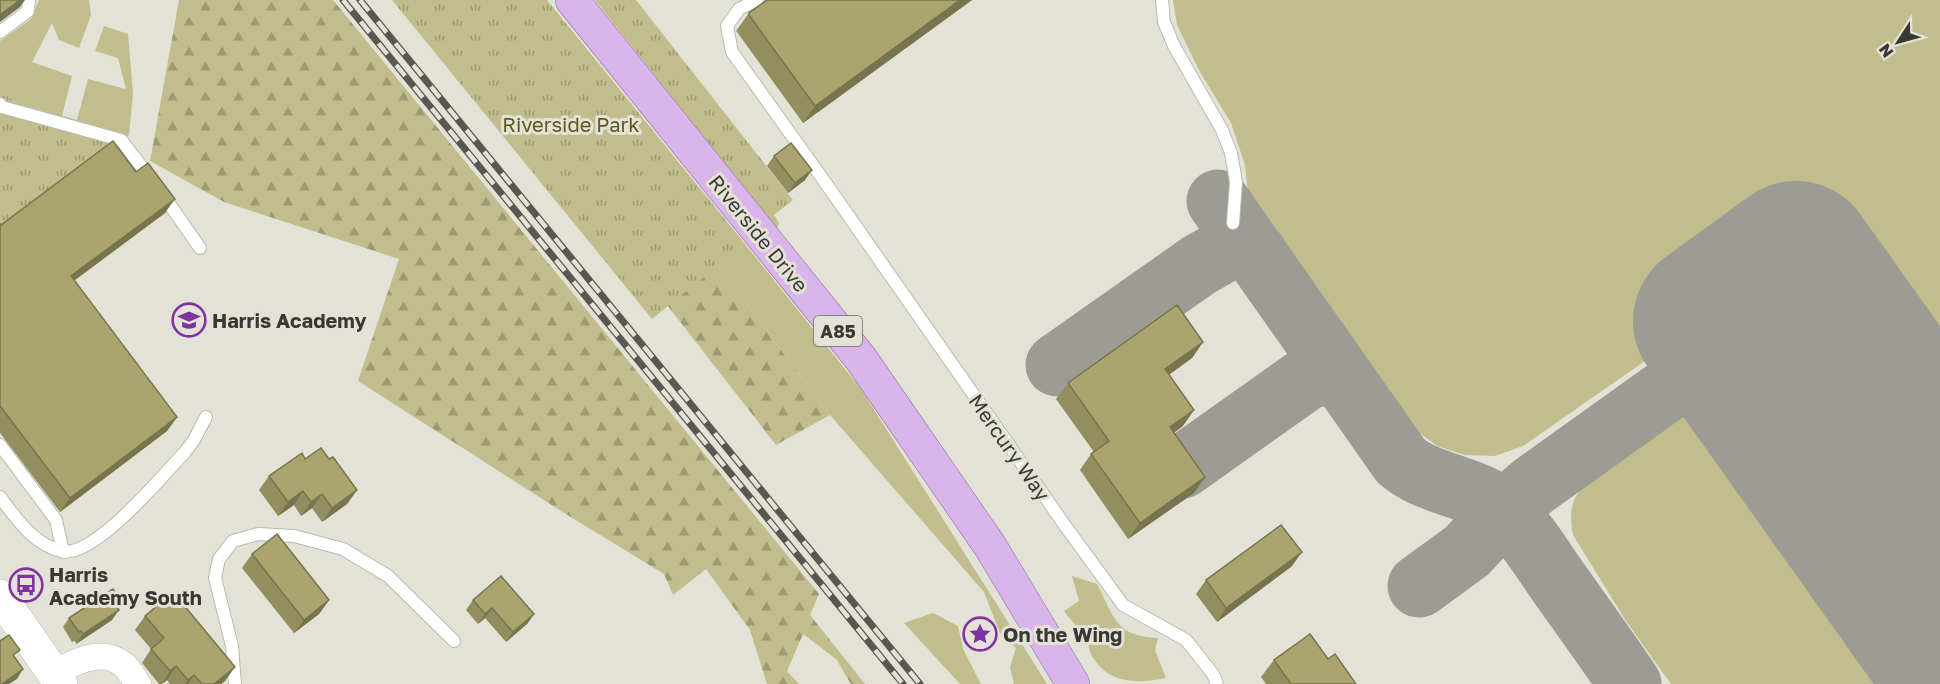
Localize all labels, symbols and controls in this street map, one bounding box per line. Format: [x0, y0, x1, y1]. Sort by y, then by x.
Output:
north arrow [1868, 12, 1928, 72]
text: N [1874, 40, 1898, 62]
park label: Riverside Park [502, 112, 640, 136]
street label: Riverside Drive [704, 170, 814, 296]
school or university icon: Harris Academy [171, 302, 207, 338]
place label: Harris Academy [212, 308, 366, 332]
road number: A85 [814, 316, 862, 346]
street label: Mercury Way [964, 389, 1056, 505]
place label: Harris Academy South [49, 562, 202, 609]
bus stop icon: Harris Academy South [8, 567, 44, 603]
place icon: On the Wing [962, 616, 998, 652]
place label: On the Wing [1003, 622, 1122, 646]

